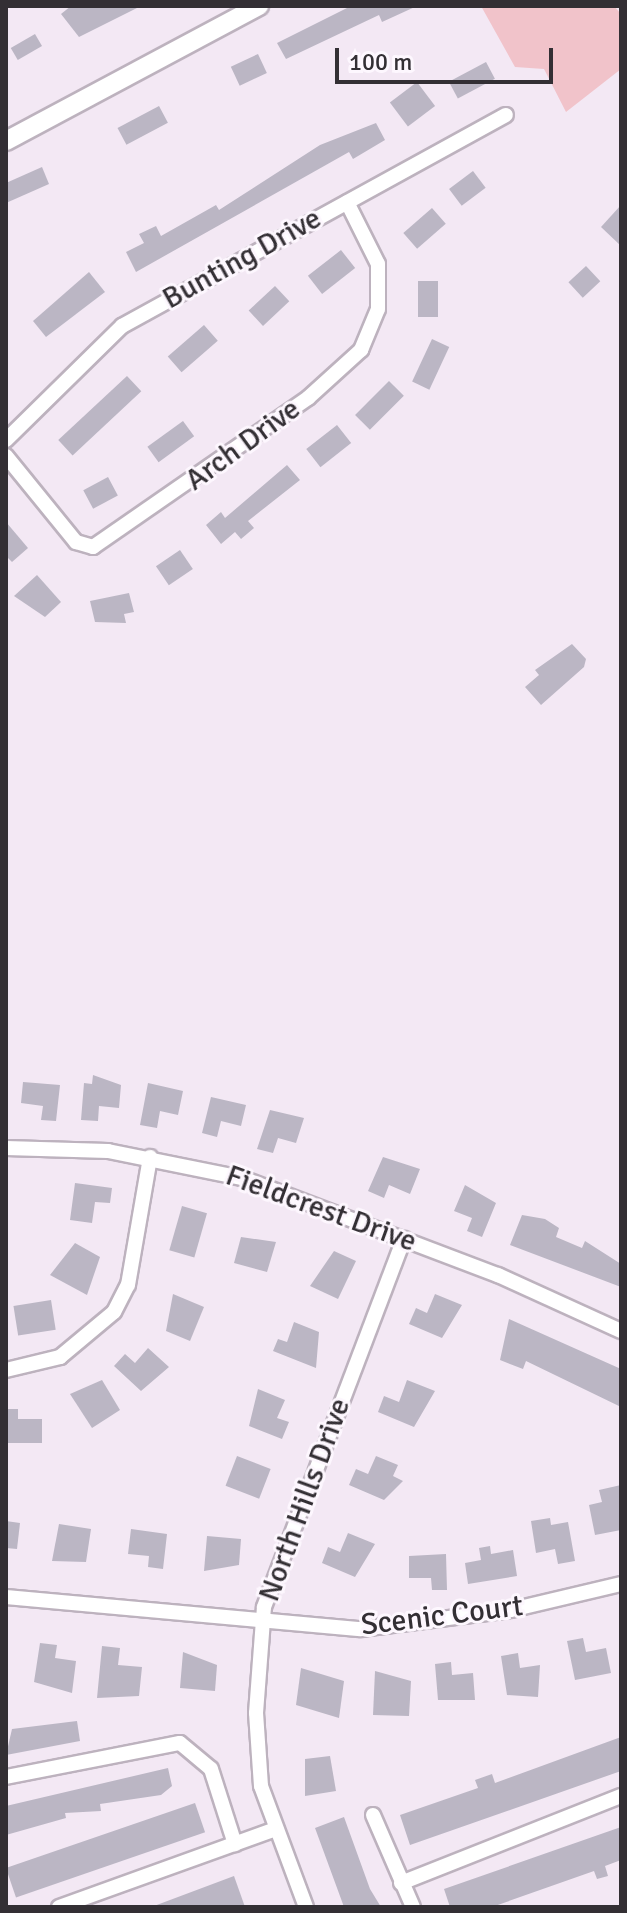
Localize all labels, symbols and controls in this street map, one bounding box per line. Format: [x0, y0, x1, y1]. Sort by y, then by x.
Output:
scale bar [339, 32, 557, 82]
text: 100 m [349, 47, 412, 77]
street label: Bunting Drive [156, 201, 328, 317]
street label: Arch Drive [179, 391, 307, 499]
street label: Fieldcrest Drive [221, 1158, 421, 1260]
street label: North Hills Drive [252, 1394, 358, 1606]
street label: Scenic Court [359, 1588, 525, 1644]

